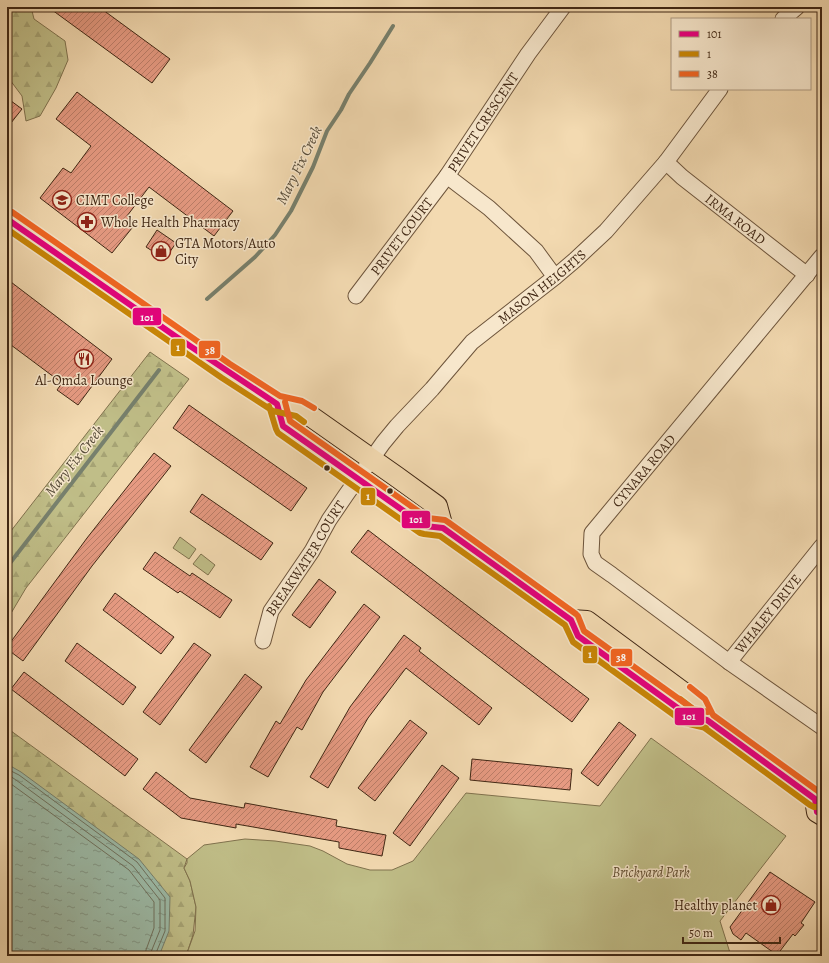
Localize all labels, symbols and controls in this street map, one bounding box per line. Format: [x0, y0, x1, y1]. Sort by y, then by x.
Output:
legend [671, 18, 811, 90]
text: 101 [707, 26, 722, 42]
text: 1 [707, 46, 711, 62]
text: 38 [707, 66, 718, 82]
street label: PRIVET CRESCENT [443, 68, 523, 176]
water label: Mary Fix Creek [271, 122, 327, 208]
school or university icon: CIMT College [51, 189, 73, 211]
street label: IRMA ROAD [701, 189, 770, 249]
place label: CIMT College [76, 191, 154, 210]
street label: PRIVET COURT [366, 193, 437, 279]
pharmacy icon: Whole Health Pharmacy [76, 211, 98, 233]
place label: Whole Health Pharmacy [100, 213, 240, 232]
place label: GTA Motors/Auto City [175, 234, 275, 269]
shop icon: GTA Motors/Auto City [150, 240, 172, 262]
street label: MASON HEIGHTS [494, 245, 590, 328]
line badge: 101 [132, 307, 162, 326]
text: 101 [140, 310, 154, 325]
line badge: 1 [170, 338, 186, 357]
text: 1 [176, 340, 180, 355]
line badge: 38 [198, 340, 221, 359]
text: 38 [205, 343, 215, 358]
restaurant icon: Al-Omda Lounge [73, 348, 95, 370]
place label: Al-Omda Lounge [34, 371, 133, 390]
water label: Mary Fix Creek [40, 421, 108, 501]
street label: CYNARA ROAD [608, 430, 680, 512]
unlabelled marker [322, 463, 332, 473]
unlabelled marker [385, 486, 395, 496]
line badge: 1 [360, 487, 376, 506]
text: 1 [366, 489, 370, 504]
street label: BREAKWATER COURT [261, 496, 349, 620]
line badge: 101 [401, 510, 431, 529]
text: 101 [409, 512, 423, 527]
street label: WHALEY DRIVE [729, 570, 806, 658]
line badge: 1 [582, 645, 598, 664]
text: 1 [588, 647, 592, 662]
line badge: 38 [610, 648, 633, 667]
text: 38 [616, 650, 626, 665]
line badge: 101 [674, 707, 705, 726]
text: 101 [682, 709, 696, 724]
park label: Brickyard Park [612, 863, 690, 882]
shop icon: Healthy planet [760, 894, 782, 916]
place label: Healthy planet [674, 896, 757, 915]
scale bar [683, 919, 780, 945]
text: 50 m [689, 925, 713, 941]

